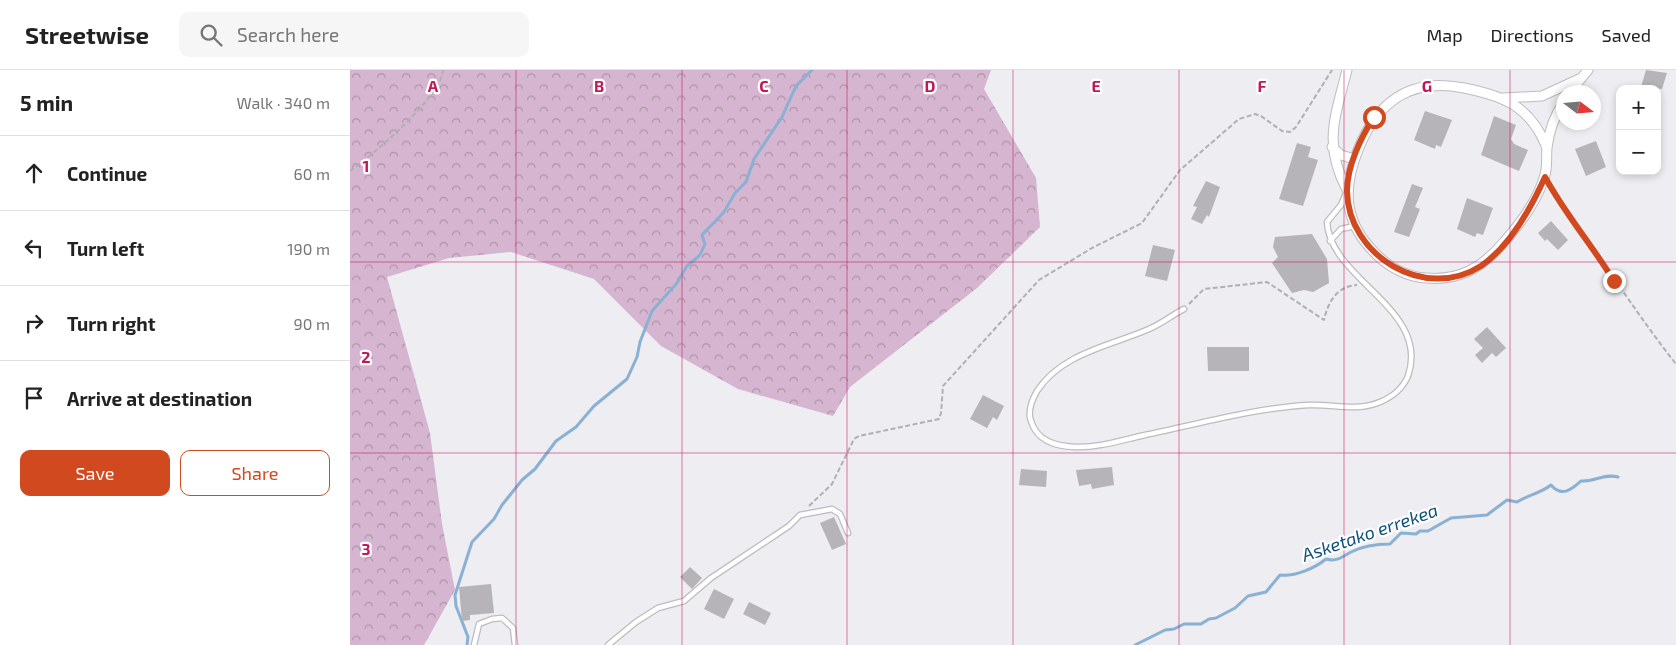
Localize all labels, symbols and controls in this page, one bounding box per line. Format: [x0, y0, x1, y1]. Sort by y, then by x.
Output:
search box [179, 12, 529, 57]
text: Streetwise [25, 20, 149, 49]
icon: search [197, 21, 225, 49]
text: Search here [237, 23, 339, 46]
text: Map [1426, 24, 1463, 46]
text: Directions [1491, 24, 1574, 46]
text: Saved [1602, 24, 1651, 46]
text: A [428, 76, 439, 95]
text: B [594, 76, 604, 95]
text: C [759, 76, 769, 95]
text: D [925, 76, 936, 95]
text: E [1091, 76, 1101, 95]
text: F [1258, 76, 1267, 95]
text: G [1422, 76, 1432, 95]
north arrow [1556, 85, 1601, 130]
map controls [1616, 85, 1661, 175]
button: + [1616, 85, 1661, 130]
text: 5 min [20, 90, 73, 115]
text: Walk · 340 m [237, 93, 330, 112]
route start [1363, 106, 1386, 129]
button: − [1616, 130, 1661, 175]
text: 1 [363, 156, 369, 175]
icon: ahead [20, 159, 48, 187]
text: Continue [67, 162, 147, 185]
text: 60 m [294, 164, 330, 183]
icon: left [20, 234, 48, 262]
text: Turn left [67, 237, 144, 260]
text: 190 m [287, 239, 330, 258]
route end [1603, 270, 1626, 293]
icon: right [20, 309, 48, 337]
text: Turn right [67, 312, 155, 335]
text: 90 m [294, 314, 330, 333]
text: 2 [361, 347, 371, 366]
icon: arrive [20, 384, 48, 412]
text: Arrive at destination [67, 387, 252, 410]
button: Save [20, 450, 170, 496]
button: Share [180, 450, 330, 496]
water label: Asketako errekea [1298, 498, 1441, 566]
text: 3 [361, 539, 371, 558]

